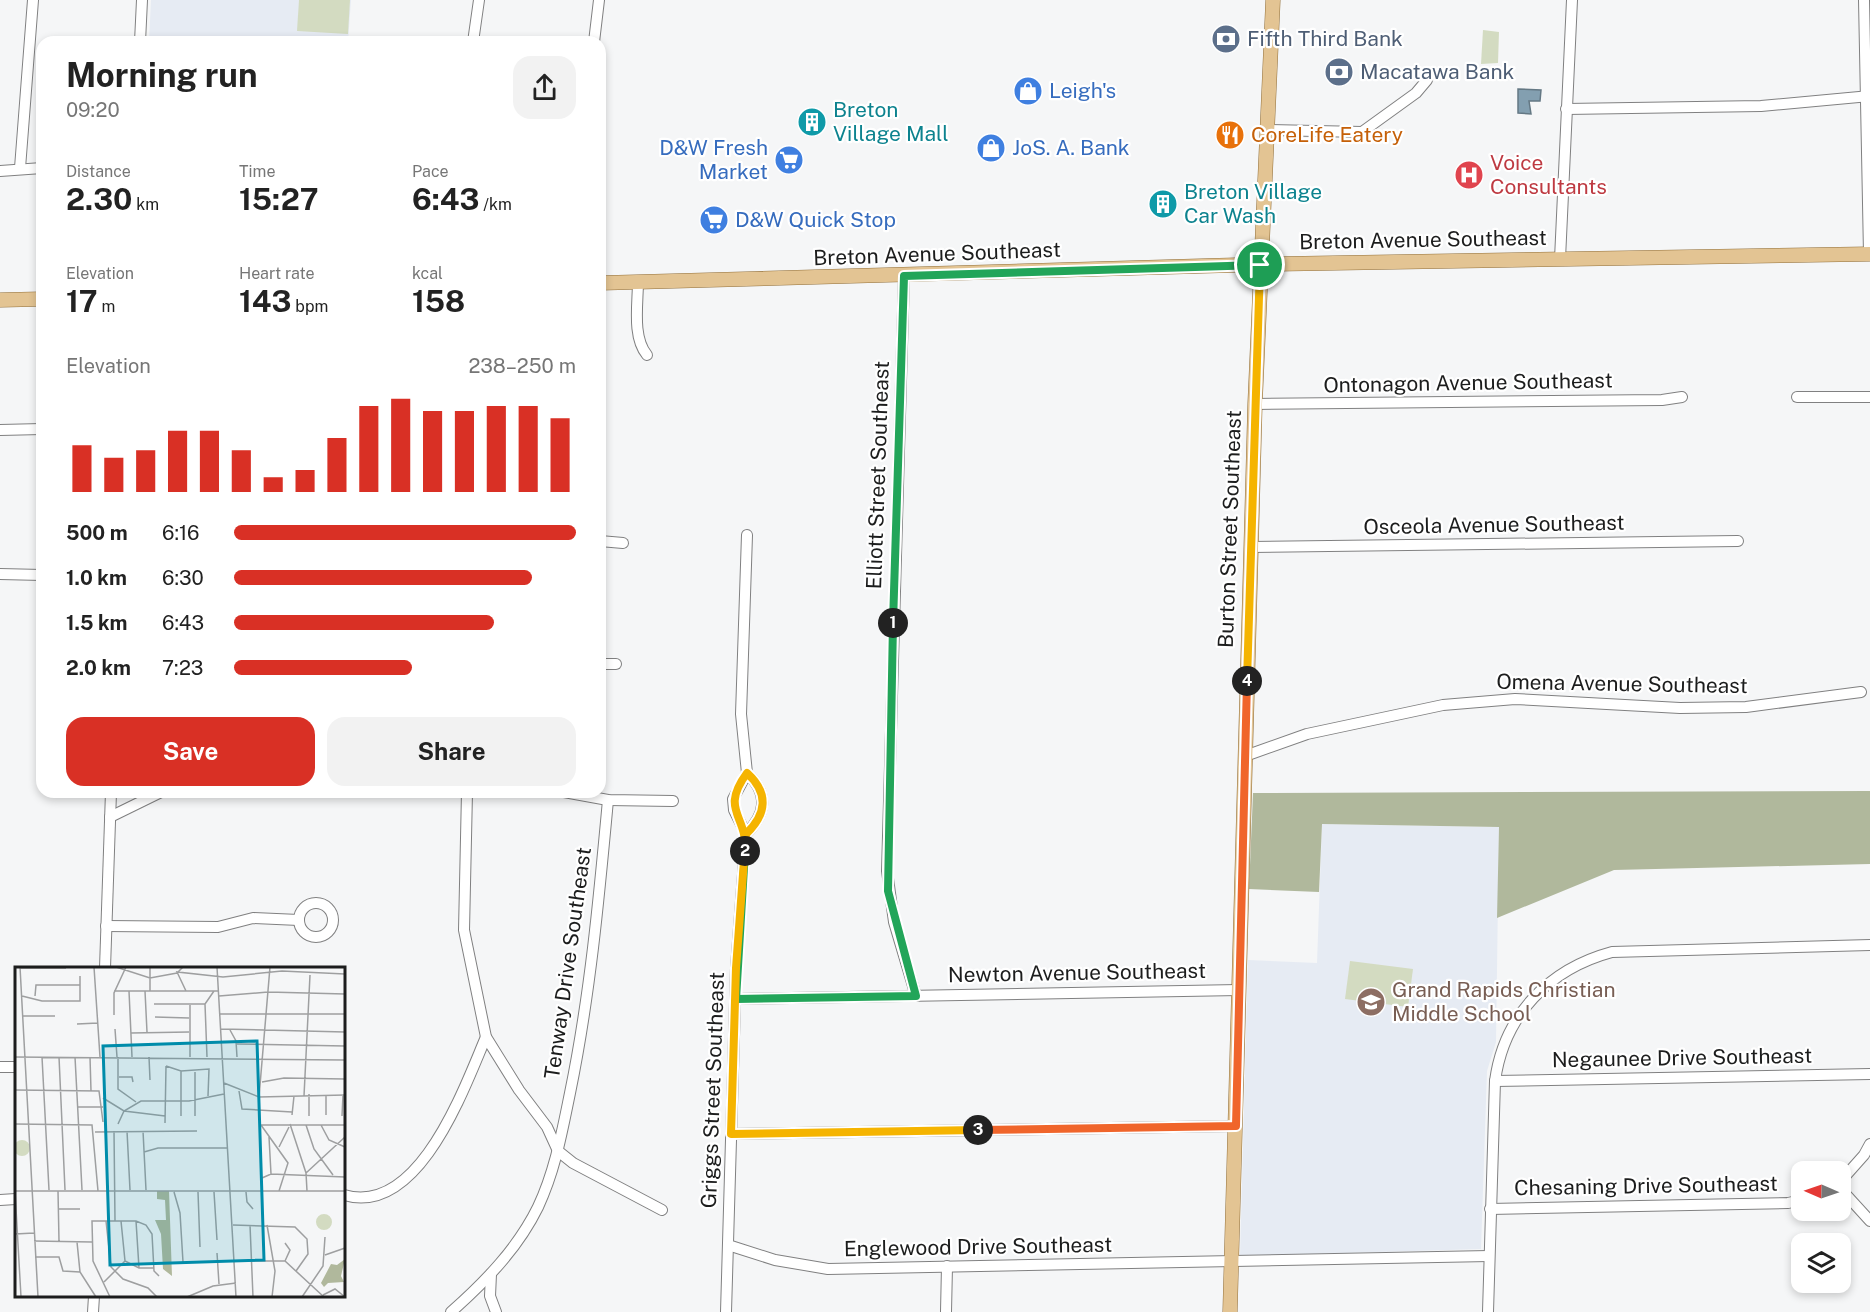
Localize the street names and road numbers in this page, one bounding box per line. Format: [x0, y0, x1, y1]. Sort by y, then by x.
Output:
street label: Breton Avenue Southeast [1299, 225, 1547, 254]
street label: Breton Avenue Southeast [813, 237, 1061, 270]
street label: Elliott Street Southeast [861, 360, 894, 590]
street label: Ontonagon Avenue Southeast [1323, 367, 1613, 398]
street label: Burton Street Southeast [1213, 410, 1246, 648]
street label: Osceola Avenue Southeast [1363, 510, 1625, 539]
street label: Omena Avenue Southeast [1496, 669, 1748, 698]
street label: Tenway Drive Southeast [539, 845, 596, 1080]
street label: Newton Avenue Southeast [948, 958, 1206, 987]
street label: Griggs Street Southeast [696, 971, 729, 1209]
street label: Negaunee Drive Southeast [1552, 1043, 1812, 1072]
street label: Chesaning Drive Southeast [1514, 1171, 1778, 1200]
street label: Englewood Drive Southeast [844, 1232, 1112, 1261]

